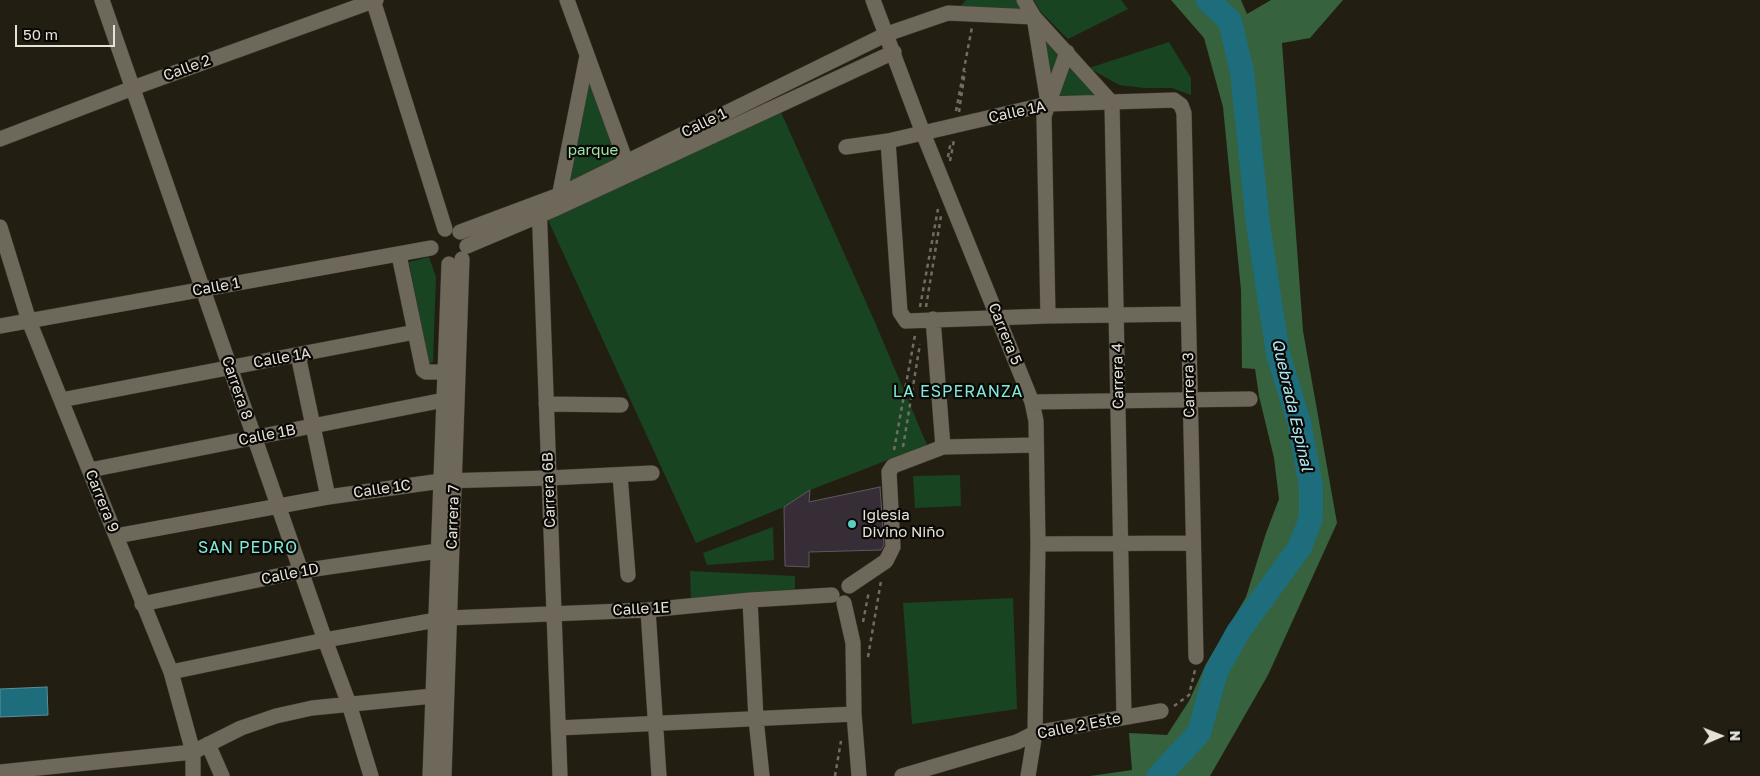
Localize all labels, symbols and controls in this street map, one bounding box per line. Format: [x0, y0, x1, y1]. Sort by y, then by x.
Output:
scale bar [18, 15, 118, 47]
text: 50 m [23, 25, 58, 43]
street label: Calle 2 [161, 51, 213, 85]
street label: Calle 1A [987, 97, 1047, 127]
street label: Calle 1 [679, 104, 729, 142]
park label: parque [568, 141, 618, 159]
street label: Calle 1 [191, 274, 241, 300]
street label: Carrera 5 [984, 300, 1026, 368]
water label: Quebrada Espinal [1267, 337, 1317, 473]
street label: Carrera 4 [1108, 343, 1128, 409]
street label: Calle 1A [252, 344, 312, 372]
street label: Carrera 3 [1179, 352, 1199, 418]
street label: Carrera 8 [218, 354, 256, 422]
district label: LA ESPERANZA [891, 382, 1025, 402]
street label: Calle 1B [237, 421, 297, 449]
street label: Carrera 6B [539, 452, 559, 528]
street label: Carrera 9 [81, 467, 123, 535]
street label: Calle 1C [352, 476, 412, 502]
street label: Carrera 7 [443, 484, 463, 550]
place label: Iglesia Divino Niño [862, 506, 945, 541]
marker: Iglesia Divino Niño [846, 518, 858, 530]
district label: SAN PEDRO [197, 538, 299, 558]
street label: Calle 1D [260, 560, 320, 588]
street label: Calle 1E [612, 599, 670, 619]
street label: Calle 2 Este [1036, 709, 1122, 743]
north arrow [1695, 711, 1745, 761]
text: N [1727, 730, 1744, 741]

